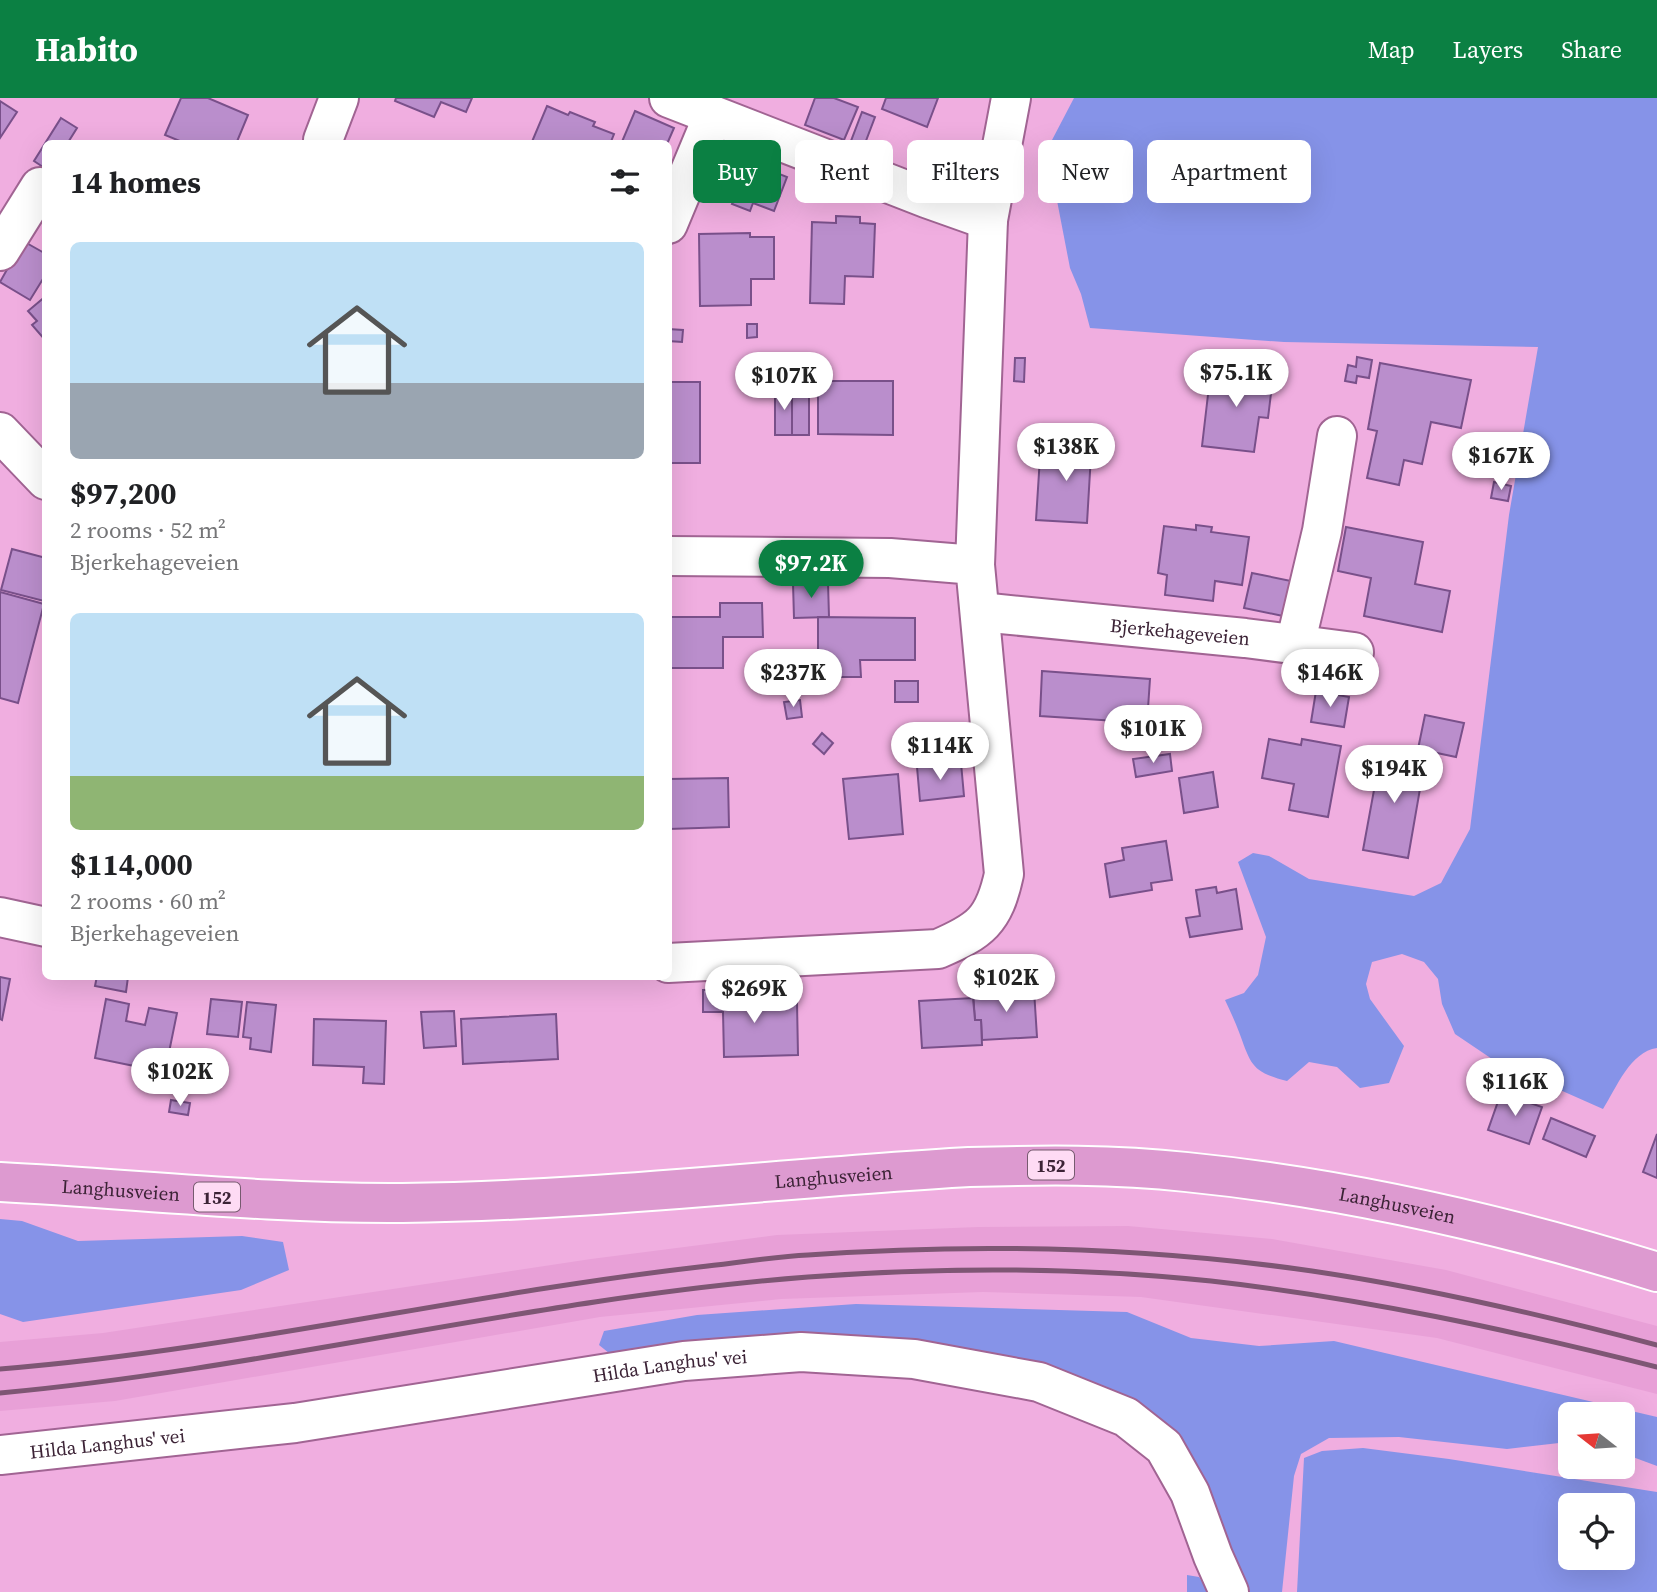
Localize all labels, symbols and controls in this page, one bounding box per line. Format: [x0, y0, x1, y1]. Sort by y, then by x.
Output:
text: Habito [35, 27, 138, 72]
text: Map [1368, 33, 1415, 66]
text: Layers [1453, 33, 1523, 66]
text: Share [1561, 33, 1622, 66]
chip: Buy [693, 140, 781, 203]
chip: Rent [795, 140, 893, 203]
chip: Filters [907, 140, 1024, 203]
chip: New [1038, 140, 1133, 203]
chip: Apartment [1147, 140, 1311, 203]
text: 14 homes [70, 162, 201, 203]
icon: filters [606, 163, 644, 201]
icon: home [294, 287, 420, 413]
pin: $75.1K [1179, 350, 1293, 409]
pin: $107K [735, 352, 833, 412]
text: $75.1K [1200, 356, 1272, 388]
text: $107K [751, 359, 817, 391]
pin: $138K [1017, 424, 1115, 483]
text: $138K [1033, 430, 1099, 462]
pin: $167K [1452, 432, 1550, 492]
text: $167K [1468, 439, 1534, 471]
text: $97,200 [70, 473, 177, 514]
text: 2 rooms · 52 m² [70, 514, 226, 546]
pin: $97.2K [754, 540, 868, 600]
text: Bjerkehageveien [70, 546, 240, 578]
text: $97.2K [775, 547, 847, 579]
street label: Bjerkehageveien [1109, 612, 1251, 651]
pin: $237K [744, 650, 842, 709]
pin: $146K [1281, 650, 1379, 709]
text: $237K [760, 656, 826, 688]
text: $146K [1297, 656, 1363, 688]
icon: home [294, 658, 420, 784]
pin: $101K [1104, 706, 1202, 765]
text: $101K [1120, 712, 1186, 744]
pin: $114K [891, 722, 989, 782]
text: $114K [907, 729, 973, 761]
pin: $194K [1345, 746, 1443, 805]
text: $194K [1361, 752, 1427, 784]
text: $114,000 [70, 844, 193, 885]
text: 2 rooms · 60 m² [70, 885, 226, 917]
text: Bjerkehageveien [70, 917, 240, 949]
pin: $102K [957, 954, 1055, 1014]
text: $102K [973, 961, 1039, 993]
pin: $269K [705, 965, 803, 1025]
text: $269K [721, 972, 787, 1004]
pin: $102K [131, 1048, 229, 1108]
text: $102K [147, 1055, 213, 1087]
pin: $116K [1466, 1058, 1564, 1118]
text: $116K [1482, 1065, 1548, 1097]
road number: 152 [1028, 1150, 1074, 1180]
street label: Langhusveien [773, 1159, 894, 1194]
street label: Langhusveien [61, 1173, 181, 1207]
street label: Langhusveien [1337, 1180, 1458, 1230]
road number: 152 [194, 1182, 240, 1212]
street label: Hilda Langhus' vei [591, 1343, 748, 1388]
north arrow [1558, 1402, 1634, 1479]
map controls [1558, 1402, 1635, 1570]
street label: Hilda Langhus' vei [28, 1422, 187, 1465]
button: locate [1558, 1493, 1635, 1570]

